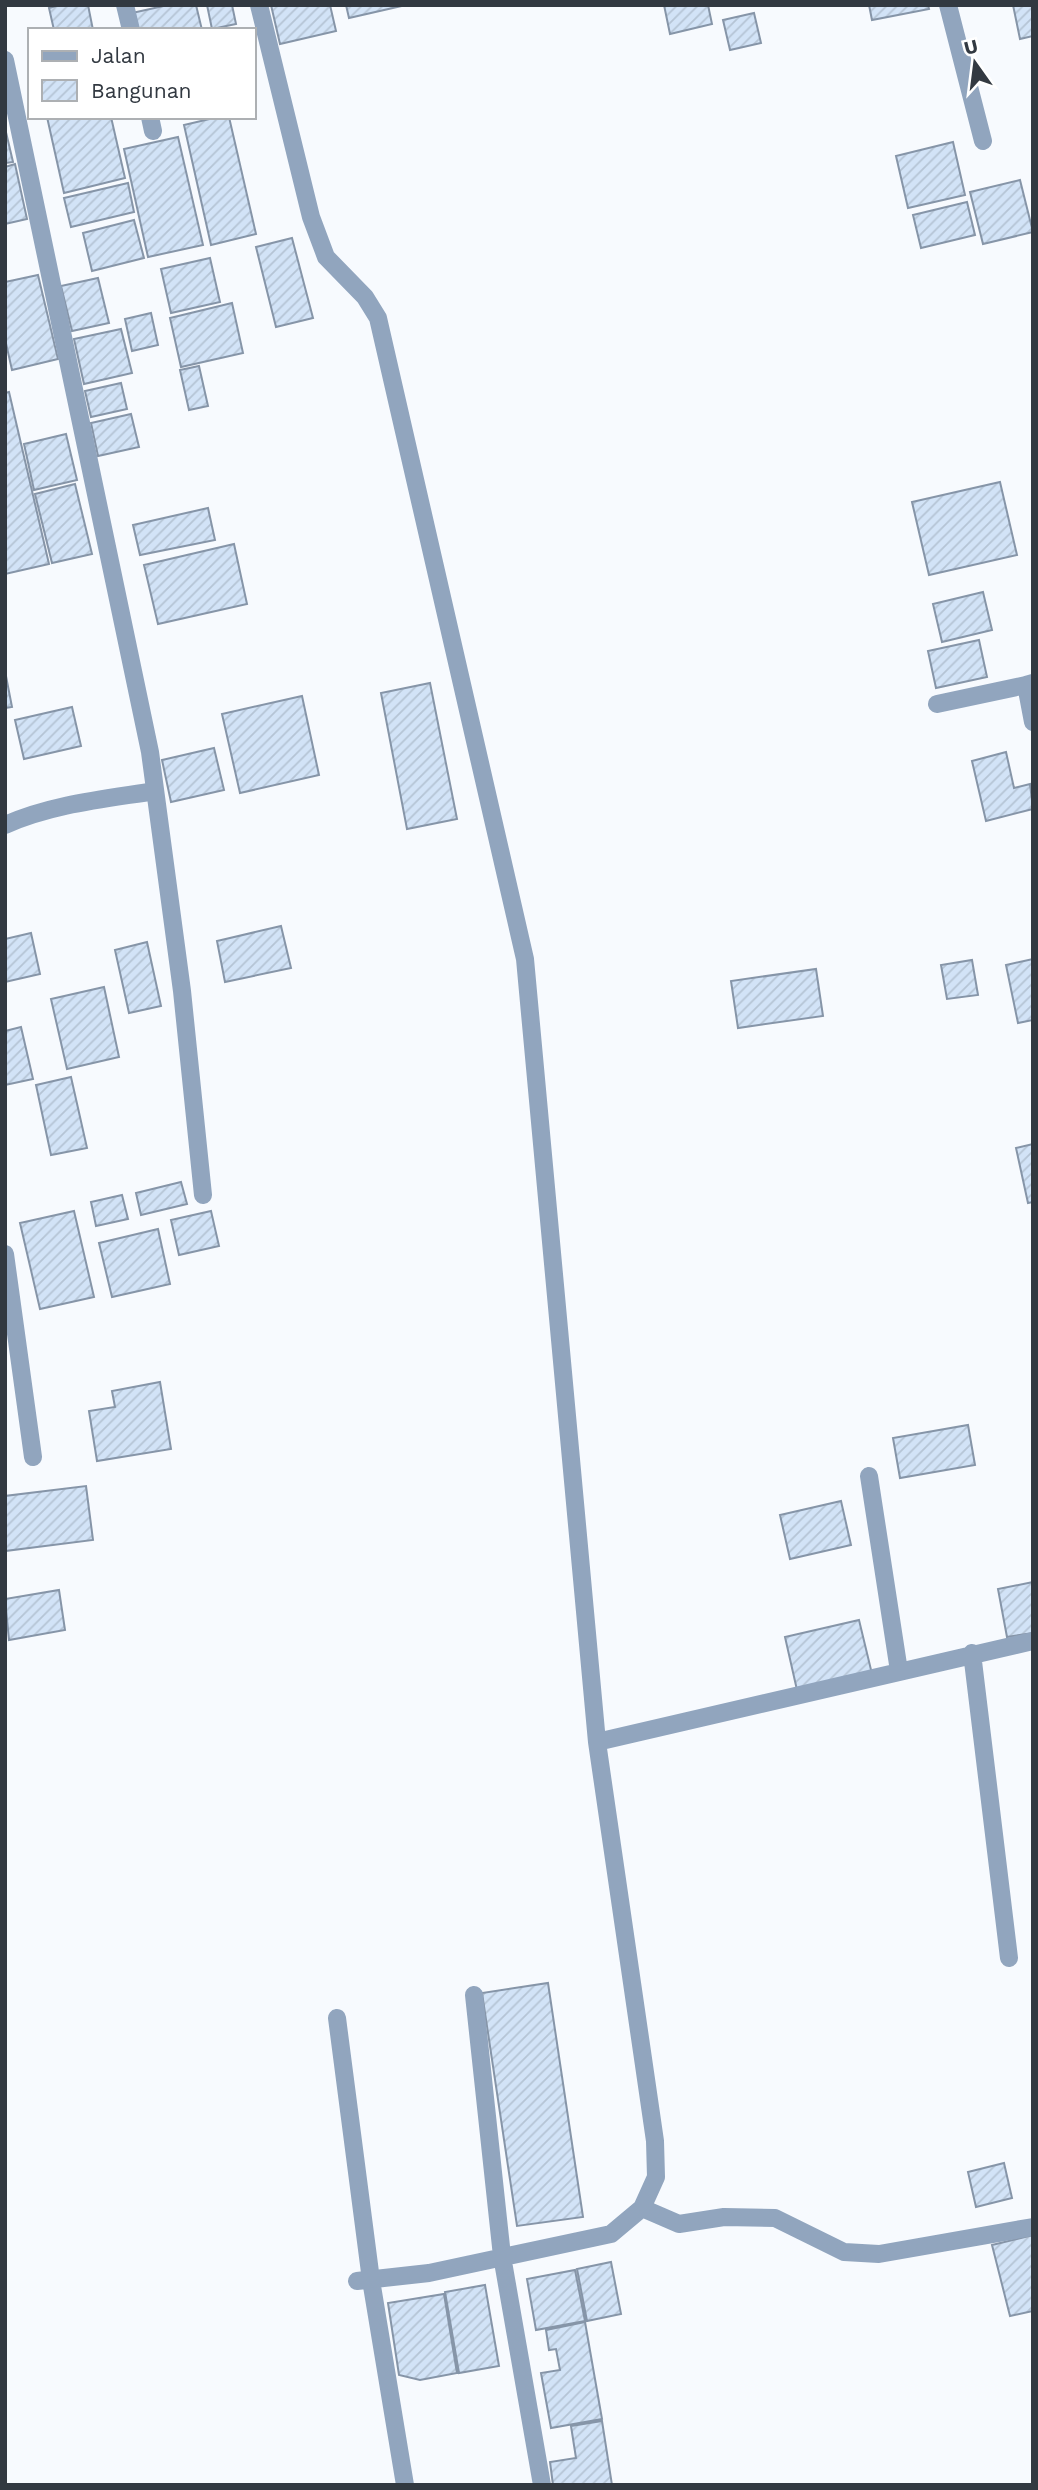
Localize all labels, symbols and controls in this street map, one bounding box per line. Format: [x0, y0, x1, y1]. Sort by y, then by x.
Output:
legend [28, 28, 256, 119]
north arrow [940, 28, 1010, 98]
text: U [962, 34, 980, 60]
text: Jalan [91, 43, 146, 68]
text: Bangunan [91, 78, 192, 103]

